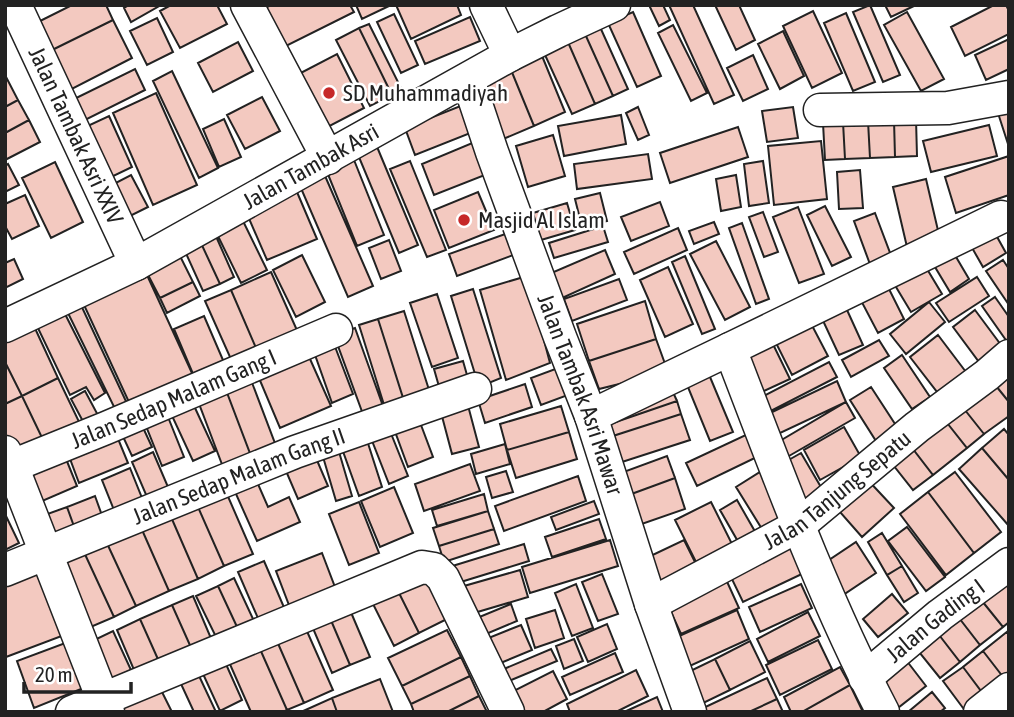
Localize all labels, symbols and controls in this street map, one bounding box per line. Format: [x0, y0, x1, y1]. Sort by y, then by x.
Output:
street label: Jalan Tambak Asri XXIV [23, 43, 129, 229]
place label: SD Muhammadiyah [343, 80, 508, 106]
marker: SD Muhammadiyah [321, 85, 337, 101]
street label: Jalan Tambak Asri [238, 118, 383, 215]
place label: Masjid Al Islam [478, 207, 605, 233]
marker: Masjid Al Islam [456, 212, 472, 228]
street label: Jalan Tambak Asri Mawar [532, 290, 629, 499]
street label: Jalan Sedap Malam Gang I [67, 344, 280, 454]
street label: Jalan Sedap Malam Gang II [129, 423, 348, 530]
street label: Jalan Tanjung Sepatu [759, 425, 916, 555]
street label: Jalan Gading I [881, 573, 990, 667]
scale bar [24, 650, 131, 694]
text: 20 m [35, 662, 73, 686]

